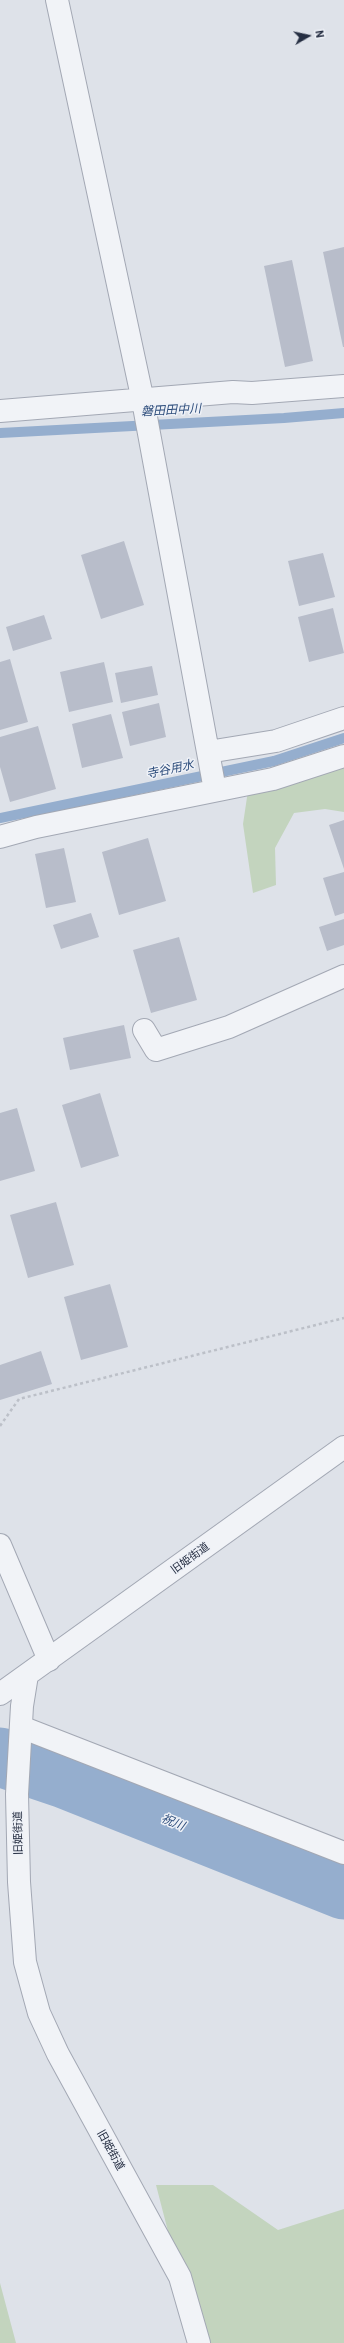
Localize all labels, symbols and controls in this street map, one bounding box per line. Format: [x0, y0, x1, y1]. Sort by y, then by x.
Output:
north arrow [288, 16, 328, 56]
text: N [313, 29, 327, 39]
water label: 磐田田中川 [141, 401, 201, 419]
water label: 寺谷用水 [145, 757, 195, 781]
street label: 旧姫街道 [168, 1540, 212, 1576]
street label: 旧姫街道 [11, 1811, 25, 1855]
water label: 祝川 [159, 1811, 187, 1833]
street label: 旧姫街道 [95, 2128, 127, 2172]

